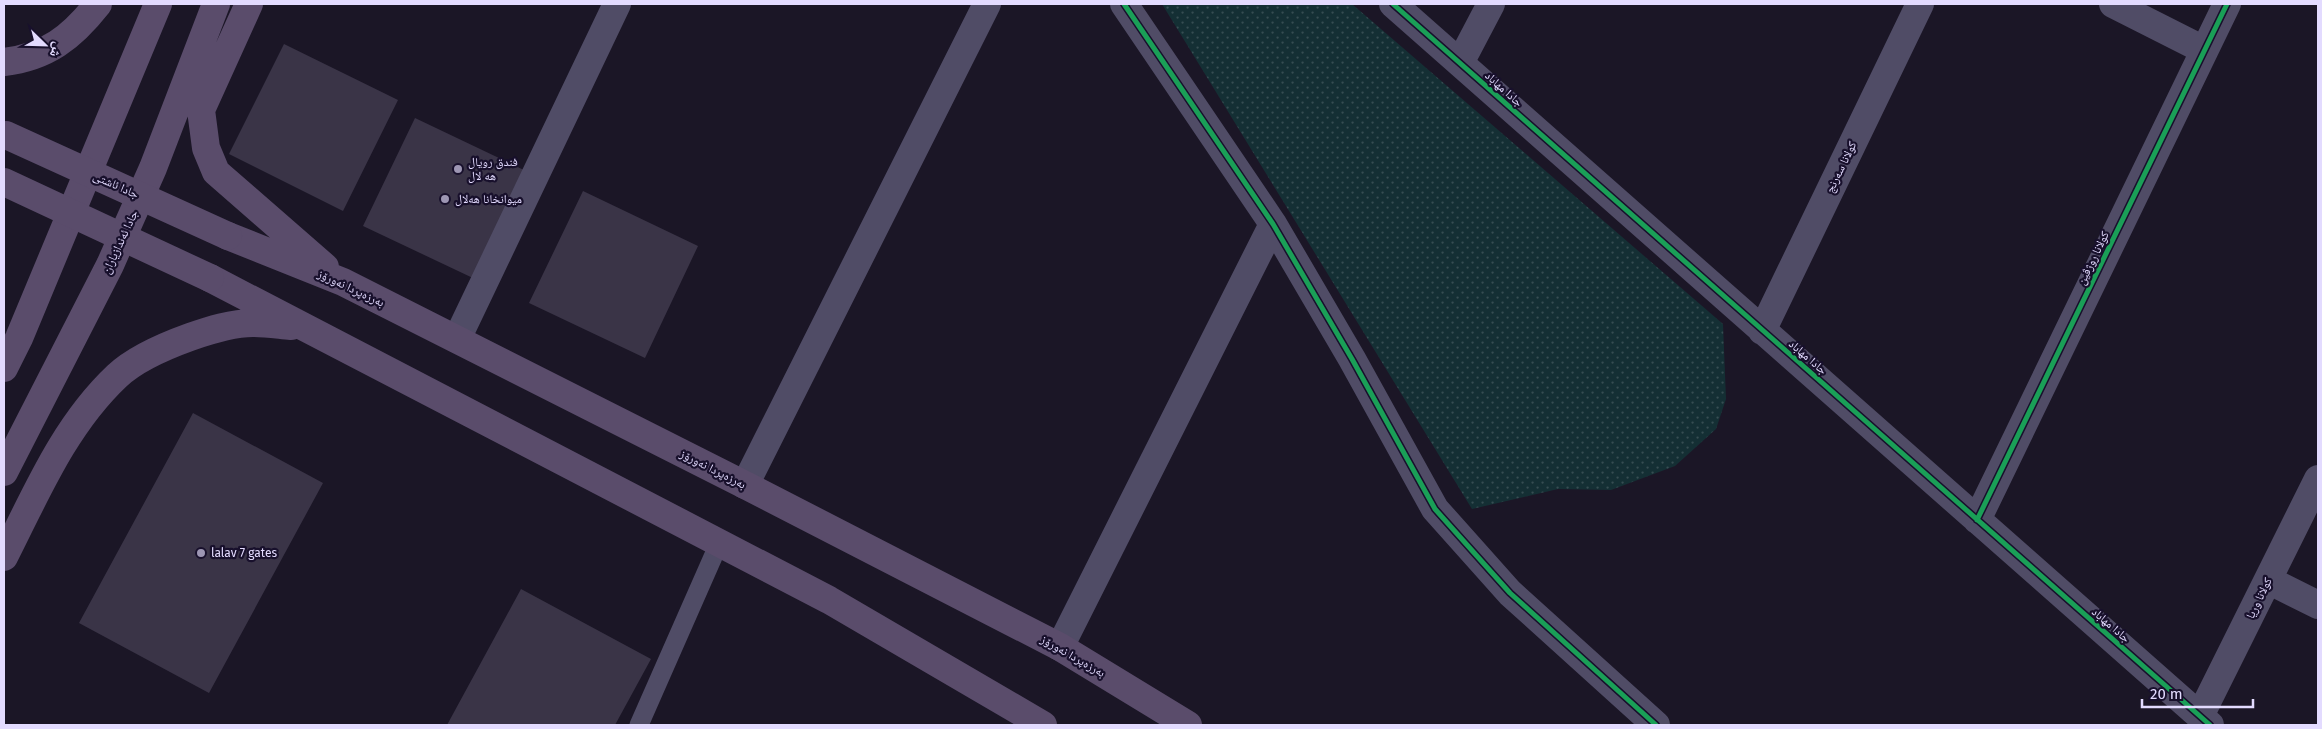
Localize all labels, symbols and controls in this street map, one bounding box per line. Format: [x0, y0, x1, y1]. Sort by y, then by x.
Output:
north arrow [20, 20, 70, 70]
text: ش [46, 40, 67, 60]
street label: جادا مهاباد [1482, 68, 1526, 110]
street label: کولانا سەرنج [1823, 139, 1859, 195]
place label: فندق رويال هه لال [468, 155, 518, 183]
marker: فندق رويال هه لال [452, 163, 464, 175]
street label: جادا ئاشتی [91, 169, 141, 201]
place label: میوانخانا هەلال [455, 192, 522, 206]
marker: میوانخانا هەلال [439, 193, 451, 205]
street label: جادا ئەندازیاران [99, 208, 141, 276]
street label: کولانا روژڤین [2074, 229, 2112, 287]
street label: بەرزەپردا نەورۆز [314, 266, 387, 310]
street label: جادا مهاباد [1786, 337, 1830, 378]
street label: بەرزەپردا نەورۆز [677, 446, 748, 492]
place label: lalav 7 gates [211, 546, 277, 560]
marker: lalav 7 gates [195, 547, 207, 559]
street label: کولانا وریا [2243, 575, 2275, 621]
street label: جادا مهاباد [2089, 605, 2133, 646]
street label: بەرزەپردا نەورۆز [1037, 631, 1108, 680]
scale bar [2142, 676, 2253, 708]
text: 20 m [2150, 685, 2183, 703]

